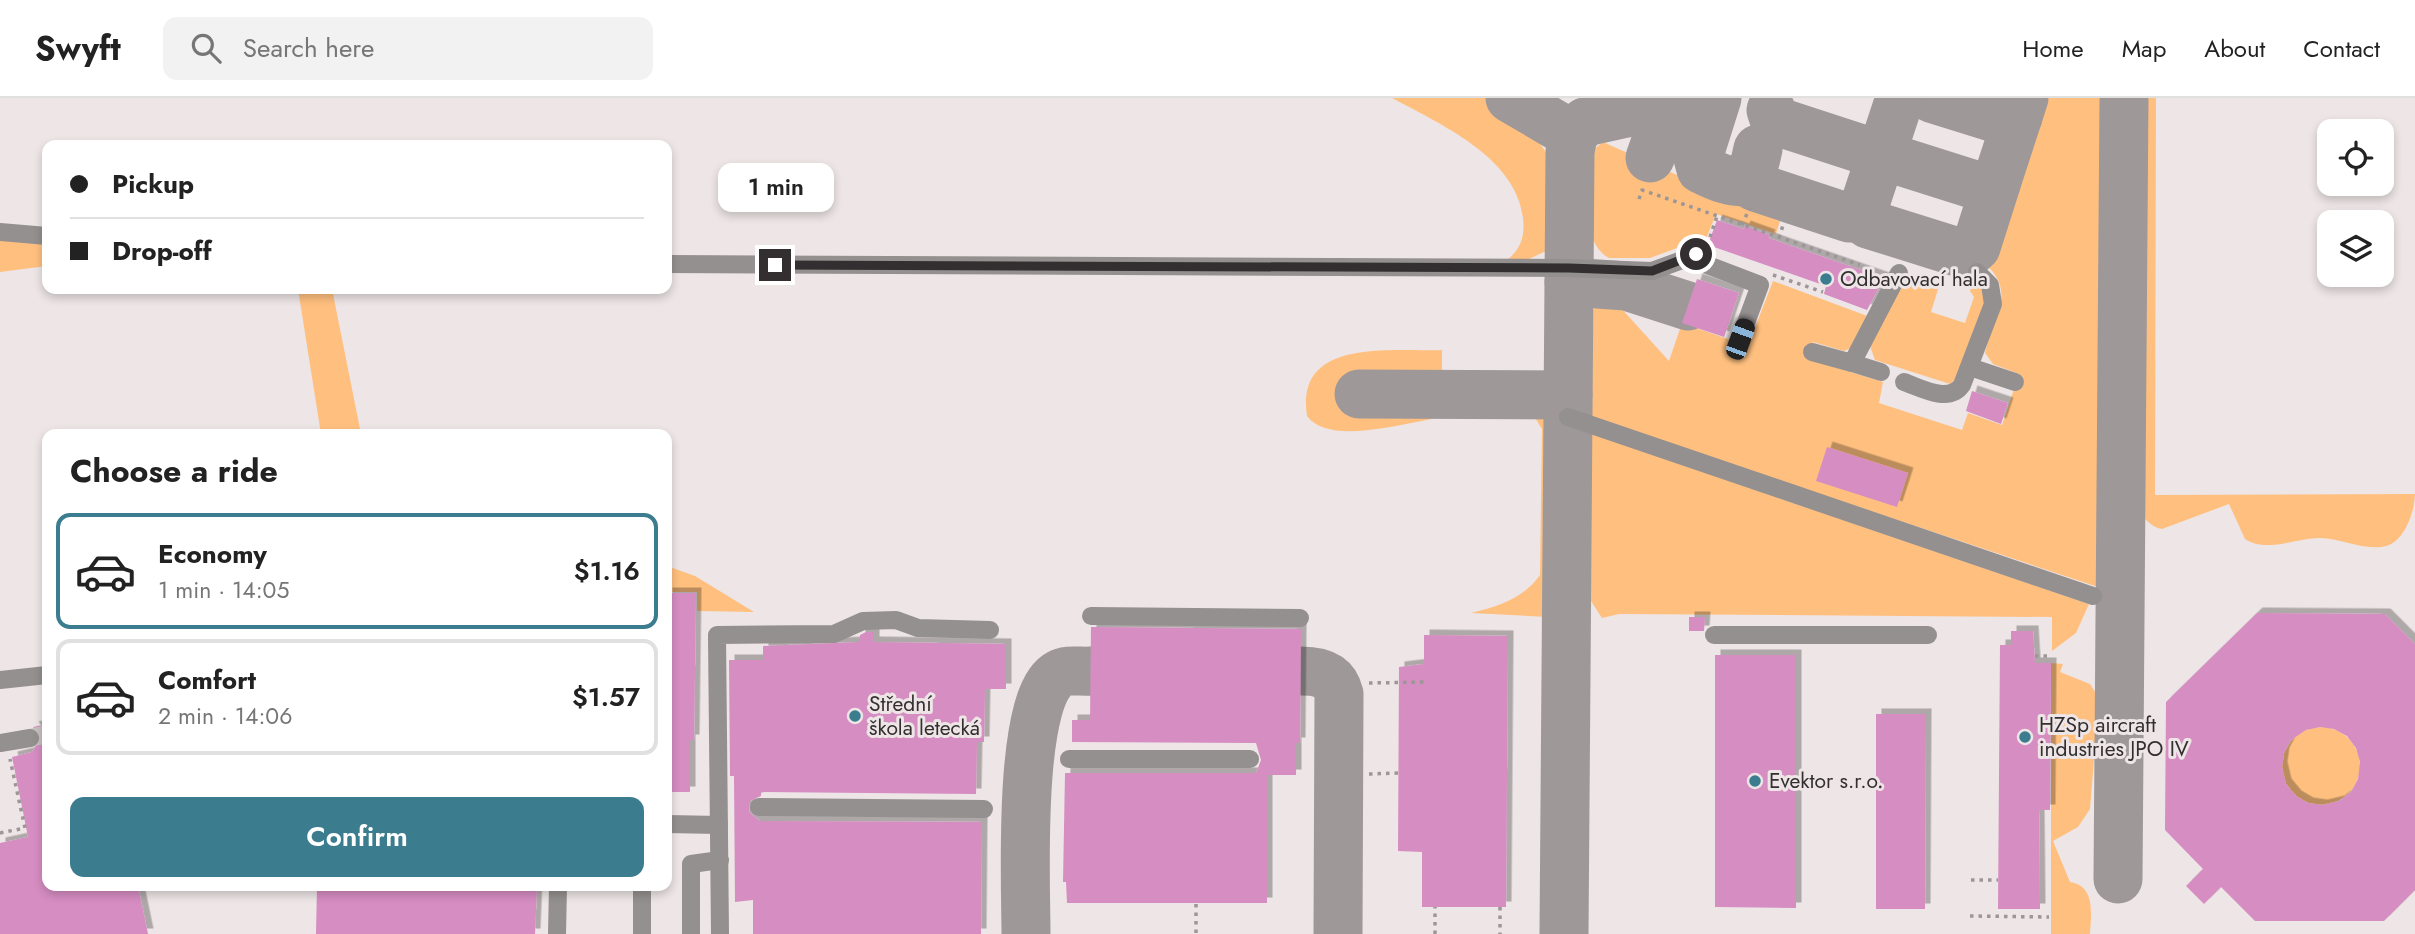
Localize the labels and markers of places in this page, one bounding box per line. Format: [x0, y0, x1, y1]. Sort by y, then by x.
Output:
place label: Odbavovací hala [1840, 264, 1988, 294]
marker: Odbavovací hala [1818, 271, 1834, 287]
place label: Střední škola letecká [869, 689, 980, 743]
marker: Střední škola letecká [847, 708, 863, 724]
place label: HZSp aircraft industries JPO IV [2039, 710, 2189, 764]
marker: HZSp aircraft industries JPO IV [2017, 729, 2033, 745]
place label: Evektor s.r.o. [1769, 766, 1883, 796]
marker: Evektor s.r.o. [1747, 773, 1763, 789]

